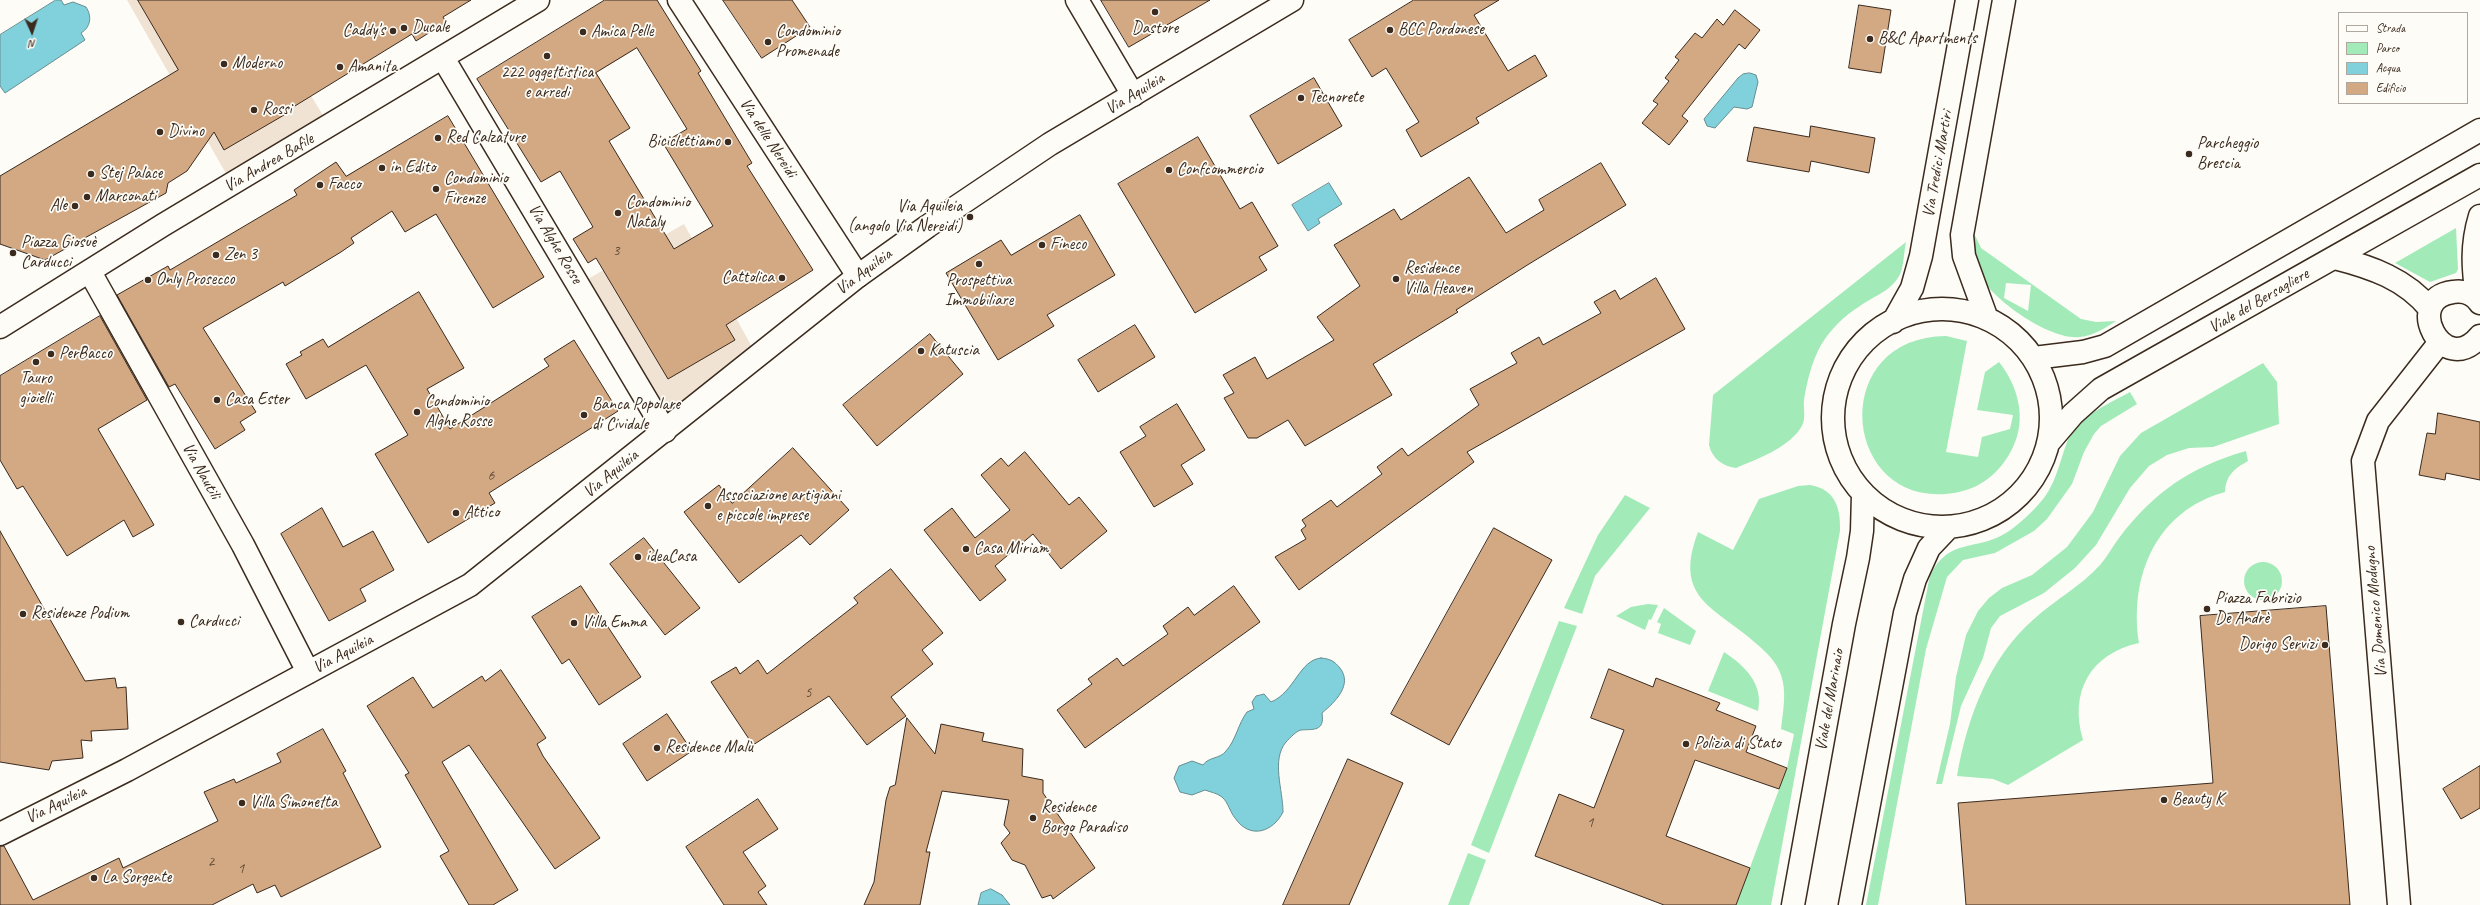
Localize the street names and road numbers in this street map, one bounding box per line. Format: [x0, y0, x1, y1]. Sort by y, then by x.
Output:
street label: Via Aquileia [1102, 69, 1168, 119]
street label: Via delle Nereidi [735, 94, 801, 182]
street label: Via Tredici Martiri [1919, 109, 1957, 219]
street label: Via Andrea Bafile [221, 129, 317, 197]
street label: Via Alghe Rosse [523, 200, 587, 288]
street label: Via Aquileia [832, 244, 896, 300]
street label: Viale del Bersagliere [2205, 264, 2313, 338]
street label: Via Nautili [177, 439, 225, 503]
street label: Via Aquileia [579, 446, 643, 502]
street label: Via Domenico Modugno [2360, 546, 2392, 678]
street label: Via Aquileia [310, 630, 376, 678]
street label: Viale del Marinaio [1811, 648, 1849, 752]
street label: Via Aquileia [22, 782, 90, 828]

